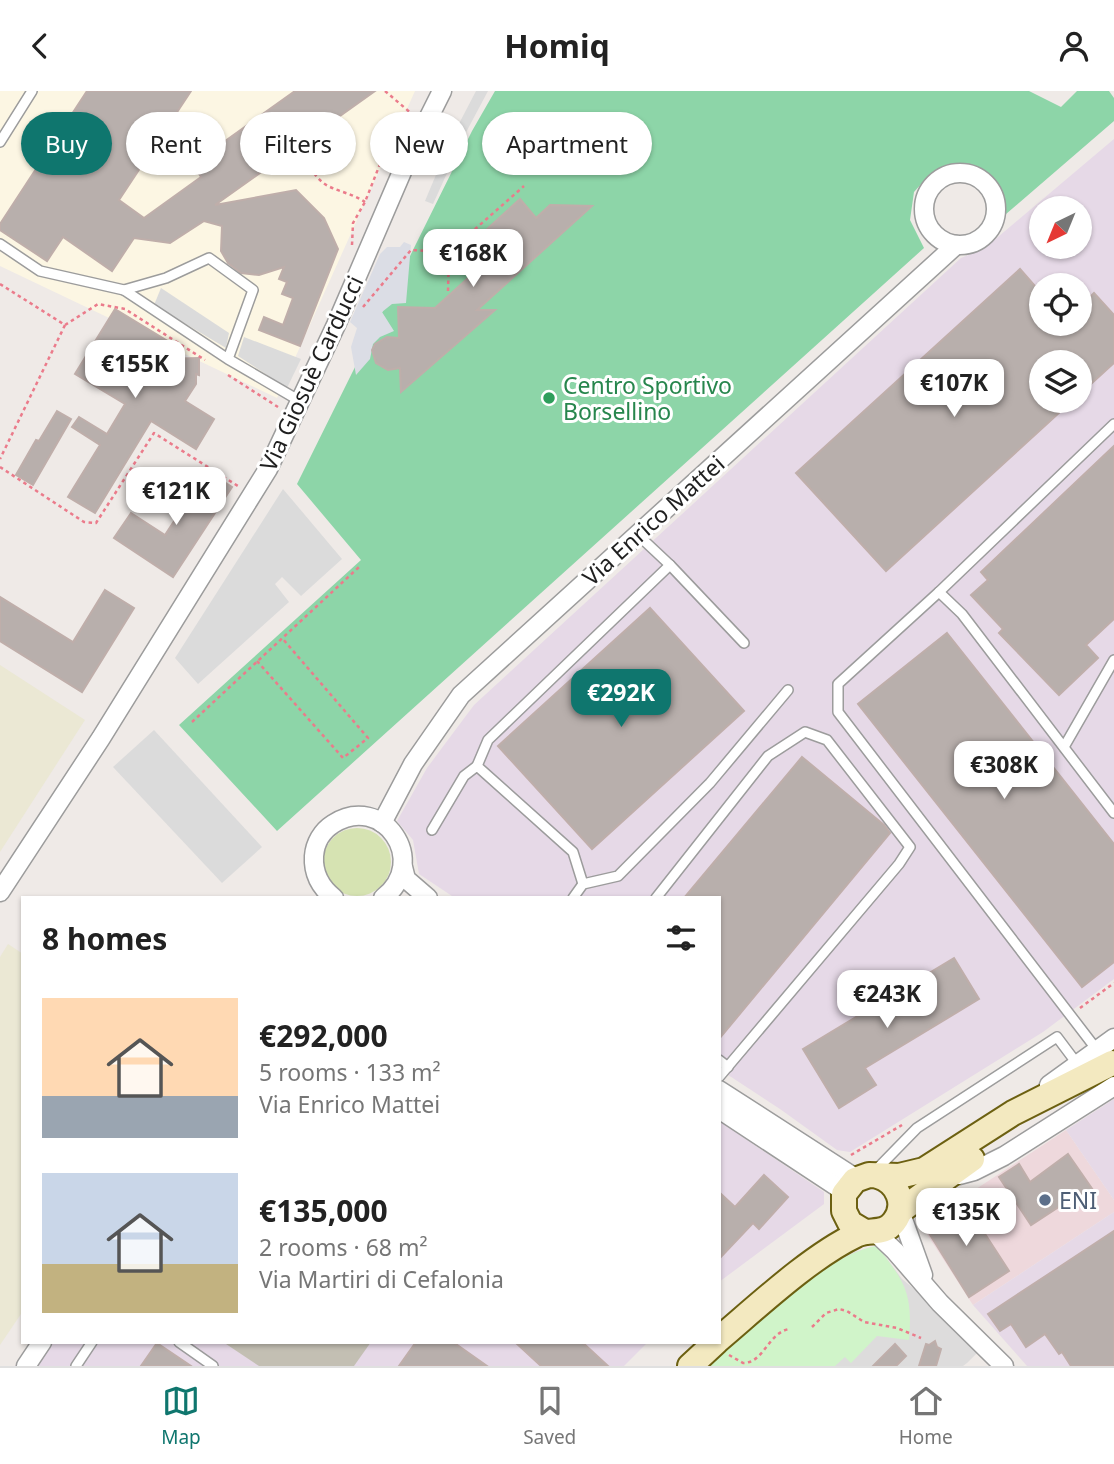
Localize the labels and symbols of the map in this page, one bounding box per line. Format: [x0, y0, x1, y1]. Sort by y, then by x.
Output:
north arrow [1029, 196, 1092, 259]
pin: €168K [424, 229, 522, 289]
street label: Via Giosuè Carducci [252, 270, 370, 476]
pin: €155K [86, 341, 184, 400]
pin: €107K [905, 359, 1003, 419]
place label: Centro Sportivo Borsellino [563, 369, 732, 427]
marker: Centro Sportivo Borsellino [541, 390, 557, 406]
street label: Via Enrico Mattei [575, 447, 731, 593]
pin: €121K [127, 467, 225, 527]
pin: €292K [572, 669, 670, 729]
pin: €308K [955, 741, 1053, 801]
pin: €243K [838, 971, 936, 1030]
place label: ENI [1059, 1184, 1097, 1216]
pin: €135K [917, 1189, 1015, 1248]
marker: ENI [1037, 1192, 1053, 1208]

